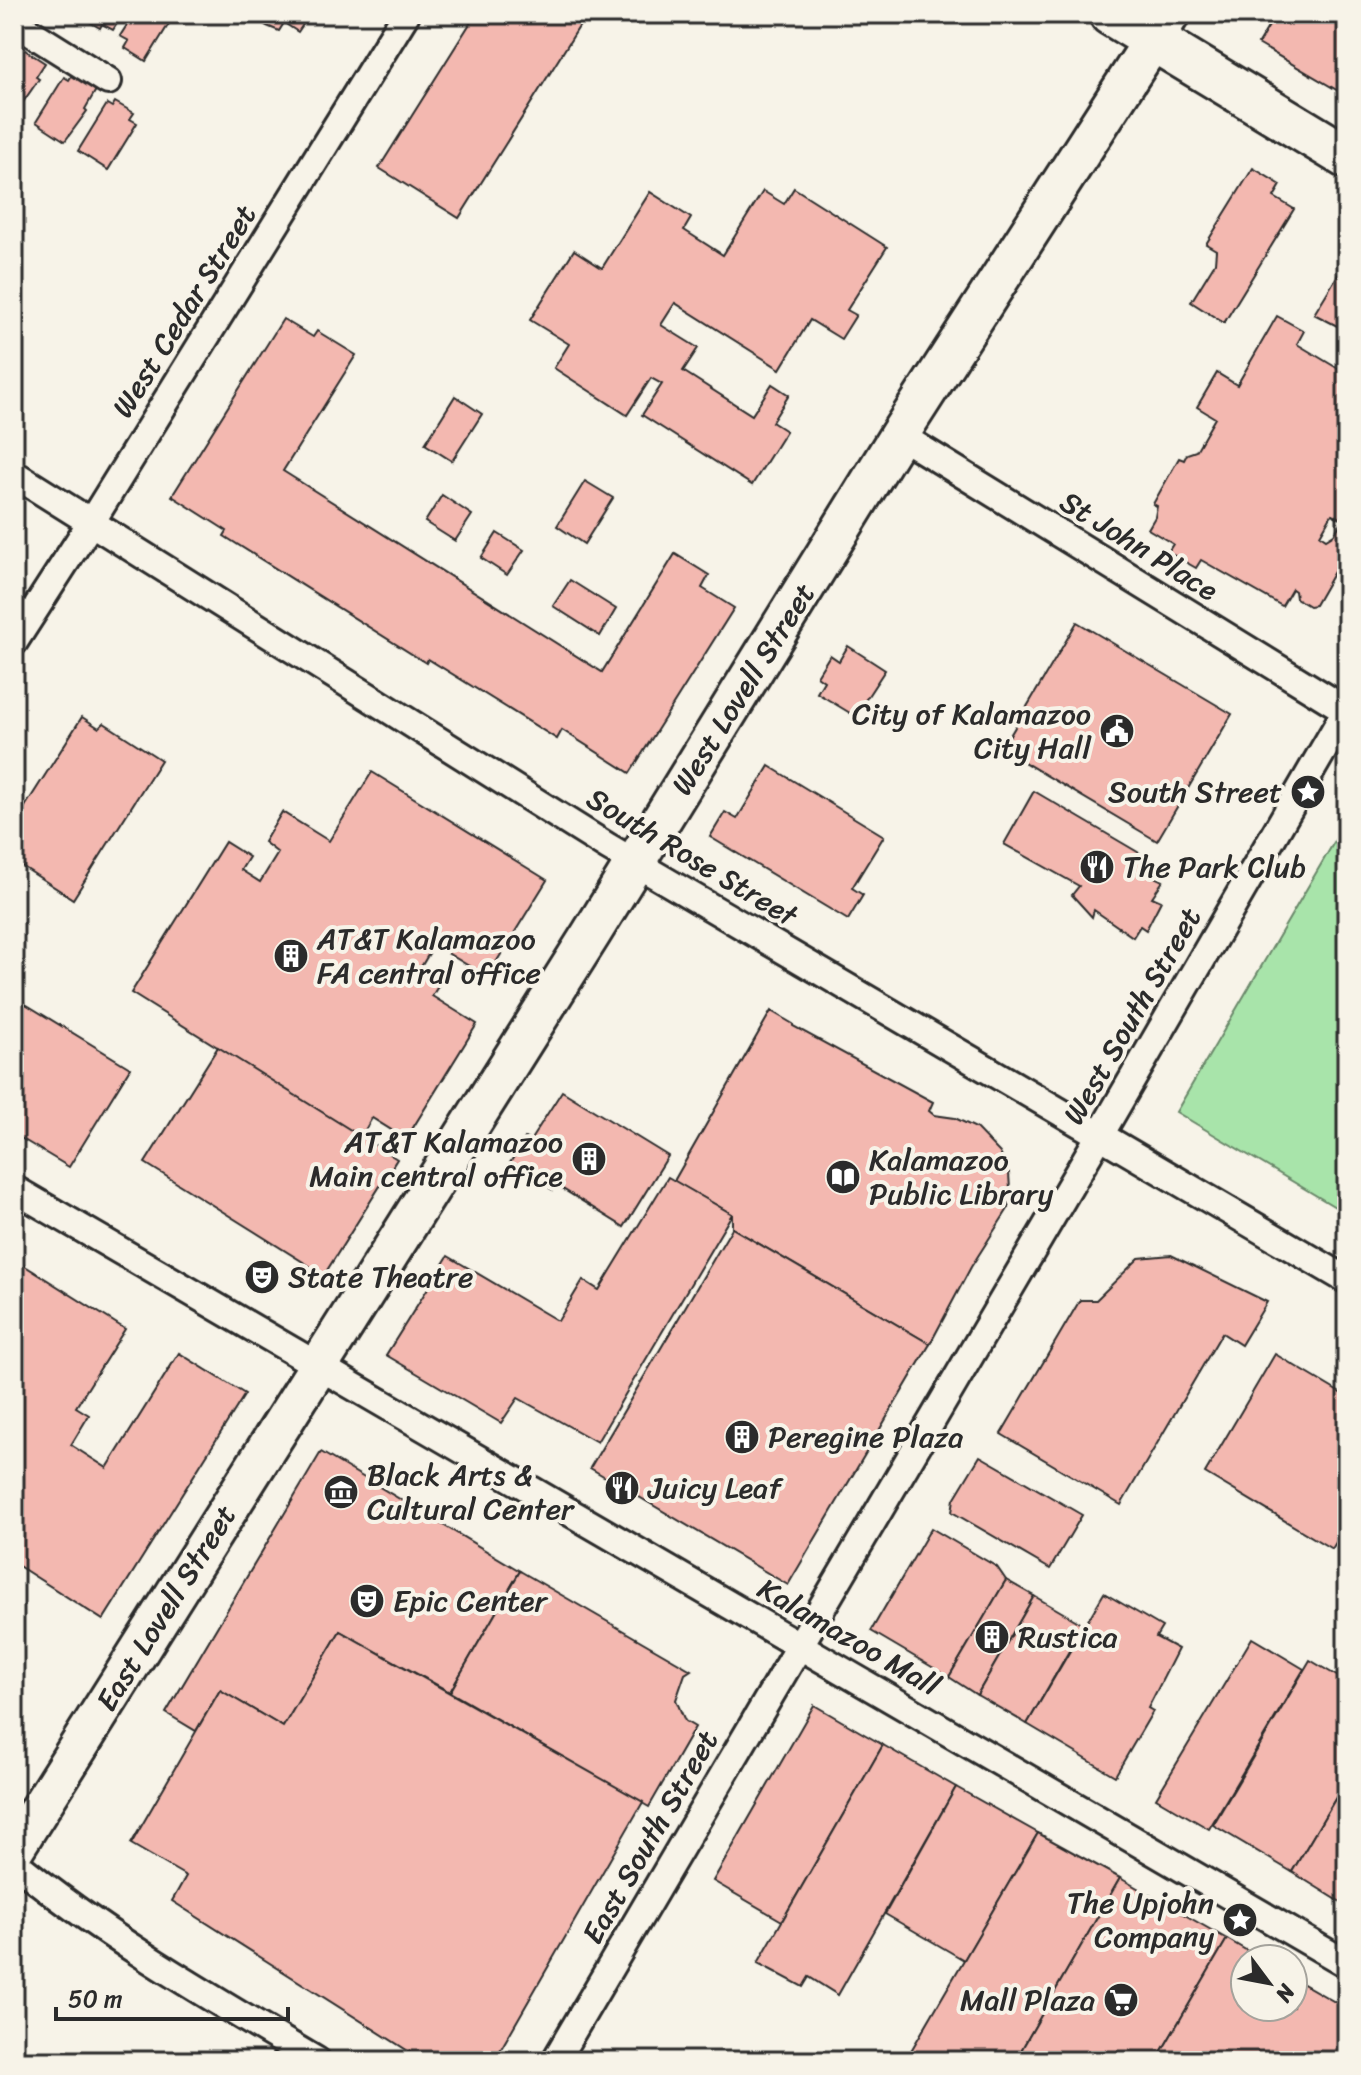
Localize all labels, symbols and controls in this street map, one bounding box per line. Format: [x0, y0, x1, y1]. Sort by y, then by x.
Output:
street label: West Cedar Street [97, 193, 271, 429]
street label: St John Place [1049, 476, 1229, 616]
street label: West Lovell Street [656, 572, 830, 806]
place label: City of Kalamazoo City Hall [852, 687, 1092, 775]
public building icon: City of Kalamazoo City Hall [1098, 712, 1136, 750]
place label: South Street [1108, 765, 1282, 819]
street label: South Rose Street [576, 772, 810, 943]
place icon: South Street [1289, 773, 1327, 811]
place label: The Park Club [1123, 840, 1306, 894]
restaurant icon: The Park Club [1078, 848, 1116, 886]
street label: West South Street [1048, 897, 1216, 1135]
place label: AT&T Kalamazoo FA central office [316, 912, 541, 1000]
building icon: AT&T Kalamazoo FA central office [272, 937, 310, 975]
place label: AT&T Kalamazoo Main central office [309, 1115, 563, 1203]
place label: Kalamazoo Public Library [869, 1133, 1054, 1221]
building icon: AT&T Kalamazoo Main central office [570, 1140, 608, 1178]
library icon: Kalamazoo Public Library [824, 1158, 862, 1196]
place label: State Theatre [288, 1250, 473, 1304]
theatre icon: State Theatre [243, 1258, 281, 1296]
place label: Peregine Plaza [768, 1410, 963, 1464]
building icon: Peregine Plaza [723, 1418, 761, 1456]
place label: Black Arts & Cultural Center [367, 1448, 575, 1536]
place label: Juicy Leaf [647, 1461, 784, 1515]
restaurant icon: Juicy Leaf [603, 1469, 641, 1507]
museum icon: Black Arts & Cultural Center [322, 1473, 360, 1511]
street label: East Lovell Street [81, 1494, 251, 1722]
street label: Kalamazoo Mall [747, 1563, 952, 1712]
place label: Epic Center [393, 1574, 549, 1628]
theatre icon: Epic Center [348, 1582, 386, 1620]
place label: Rustica [1018, 1610, 1118, 1664]
building icon: Rustica [973, 1618, 1011, 1656]
street label: East South Street [567, 1719, 733, 1955]
place label: The Upjohn Company [1067, 1876, 1214, 1964]
place icon: The Upjohn Company [1221, 1901, 1259, 1939]
north arrow [1229, 1943, 1309, 2023]
scale bar [56, 1971, 288, 2021]
place label: Mall Plaza [960, 1973, 1095, 2027]
text: N [1265, 1976, 1307, 2011]
text: 50 m [68, 1978, 123, 2020]
supermarket icon: Mall Plaza [1102, 1981, 1140, 2019]

